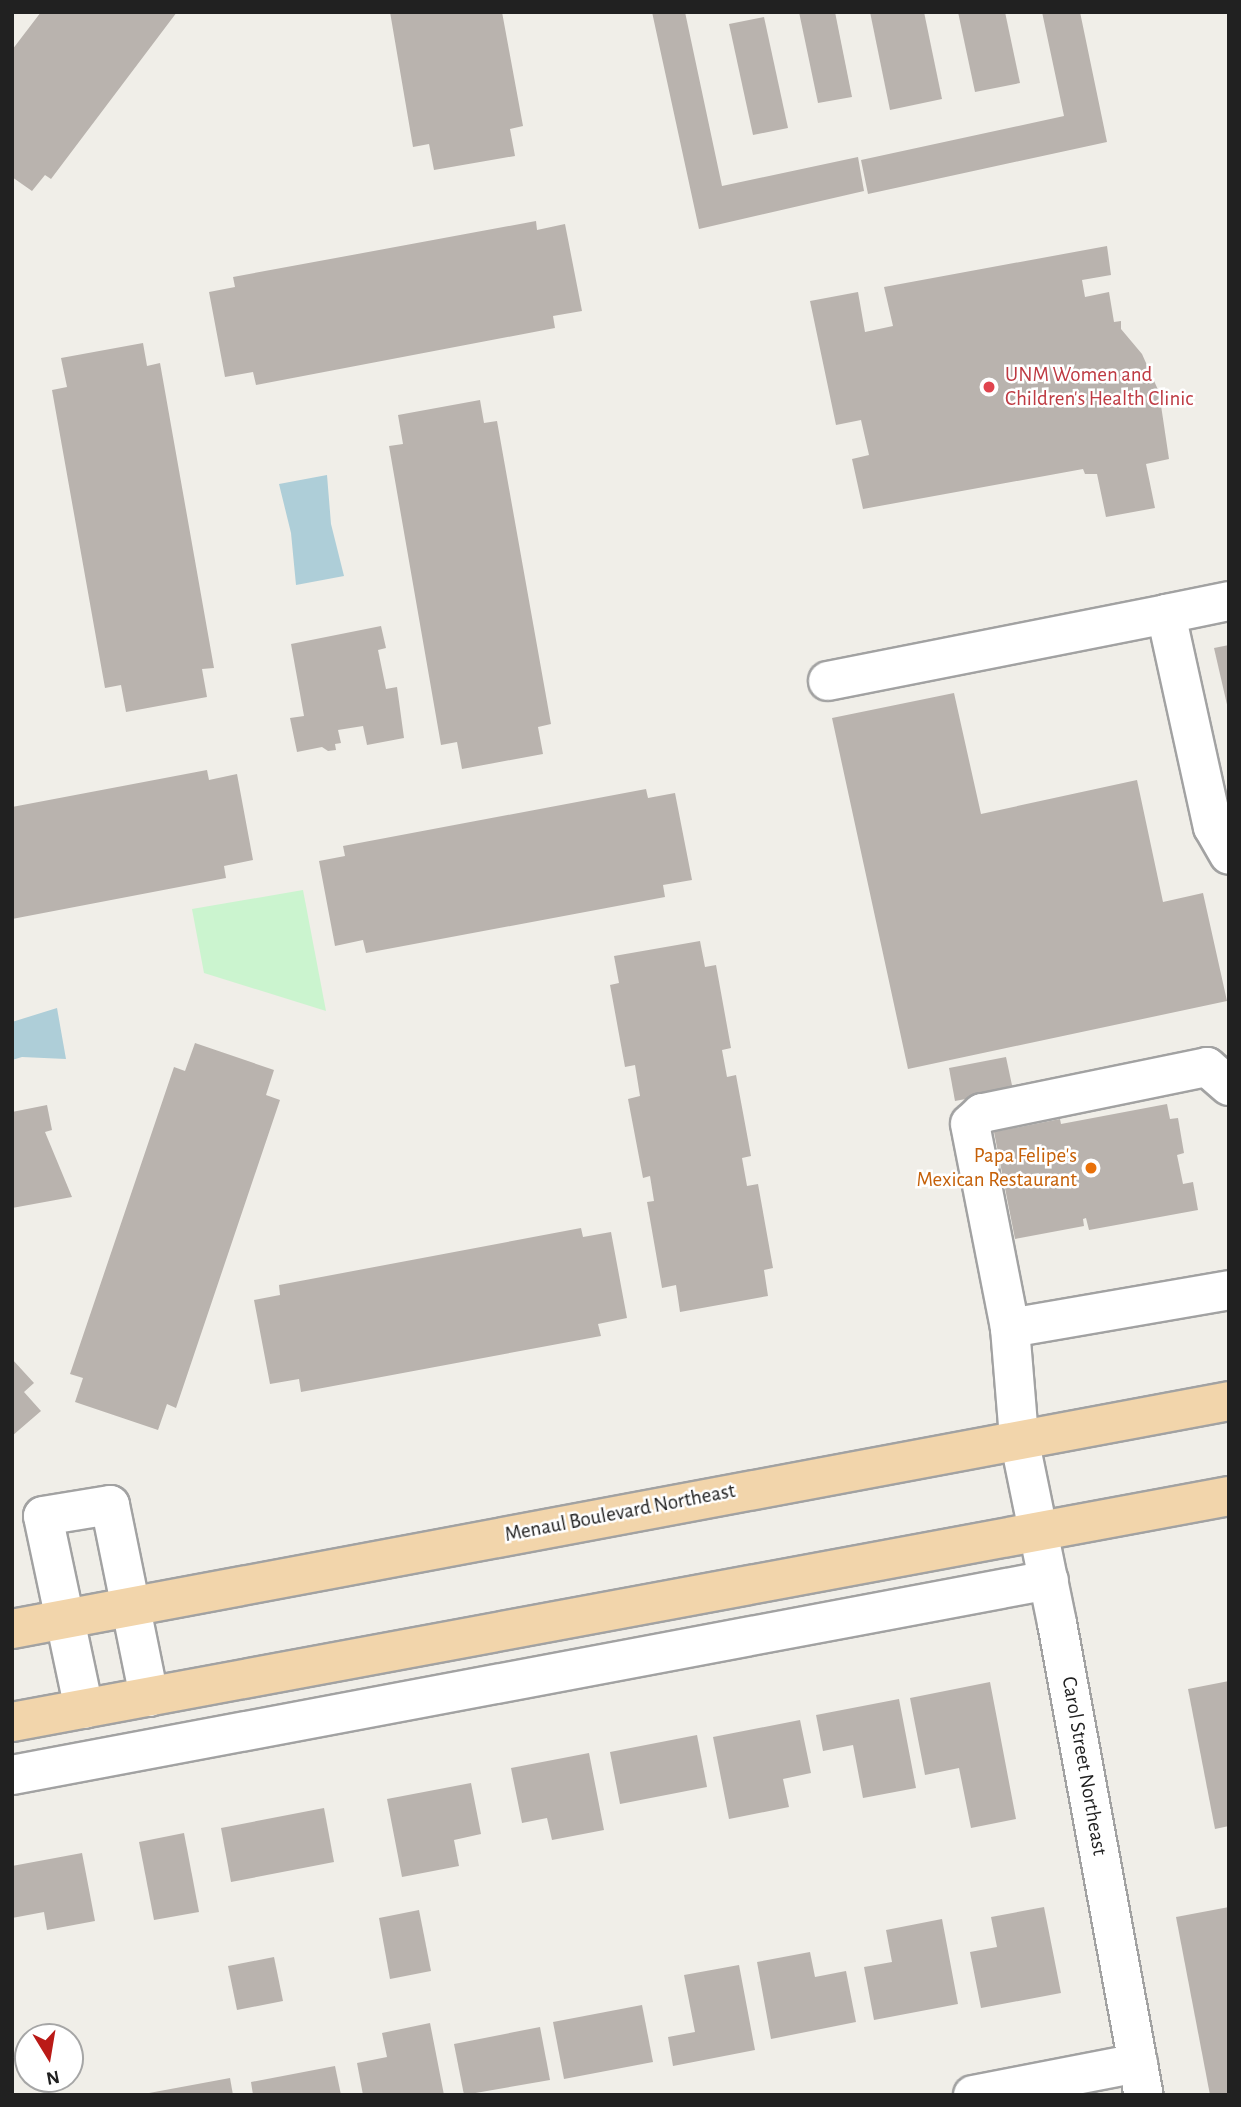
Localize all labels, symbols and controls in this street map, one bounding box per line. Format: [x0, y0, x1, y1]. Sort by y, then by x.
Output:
place label: UNM Women and Children's Health Clinic [1005, 362, 1193, 412]
marker: UNM Women and Children's Health Clinic [979, 377, 999, 397]
place label: Papa Felipe's Mexican Restaurant [916, 1143, 1077, 1193]
marker: Papa Felipe's Mexican Restaurant [1083, 1160, 1099, 1176]
street label: Menaul Boulevard Northeast [503, 1478, 737, 1548]
street label: Carol Street Northeast [1056, 1675, 1112, 1857]
north arrow [14, 2023, 84, 2093]
text: N [44, 2067, 61, 2088]

